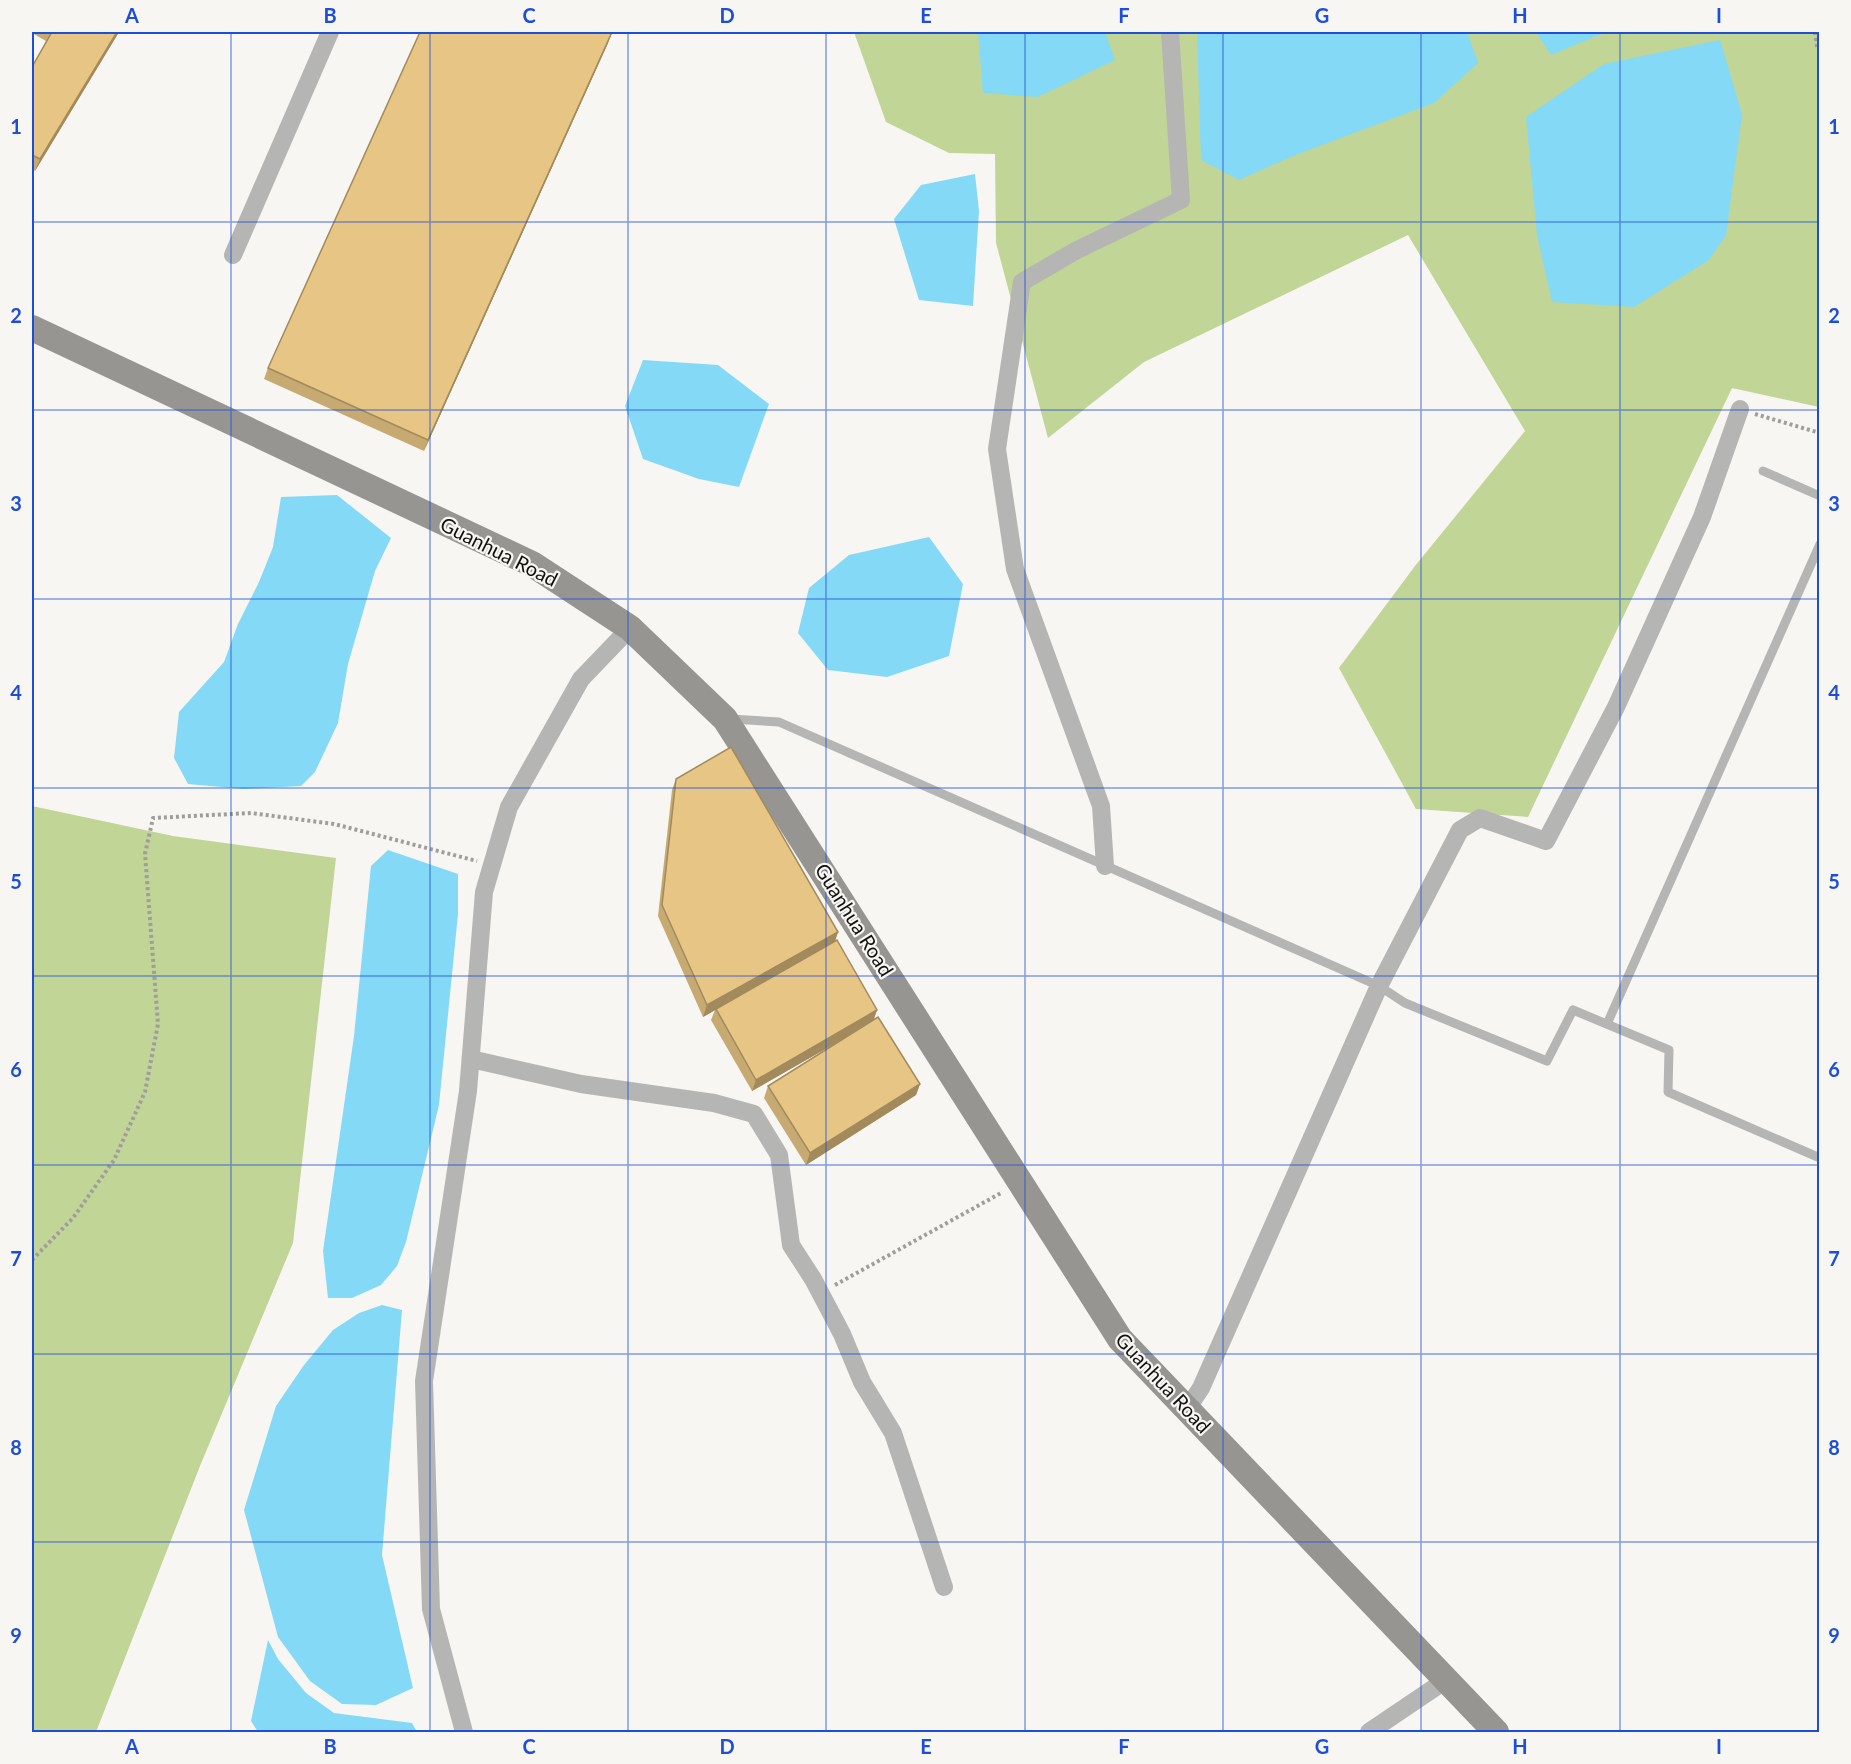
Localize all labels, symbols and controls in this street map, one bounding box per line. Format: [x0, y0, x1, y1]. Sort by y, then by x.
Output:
text: A [124, 3, 139, 27]
text: B [323, 3, 337, 27]
text: C [522, 3, 536, 27]
text: D [719, 3, 735, 27]
text: E [920, 3, 932, 27]
text: F [1118, 3, 1130, 27]
text: G [1315, 3, 1329, 27]
text: H [1512, 3, 1528, 27]
text: I [1716, 3, 1722, 27]
text: 1 [10, 114, 22, 138]
text: 1 [1828, 114, 1840, 138]
text: 2 [10, 303, 22, 327]
text: 2 [1828, 303, 1840, 327]
text: 3 [10, 491, 22, 515]
text: 3 [1828, 491, 1840, 515]
street label: Guanhua Road [437, 511, 562, 591]
text: 4 [10, 680, 22, 704]
text: 4 [1828, 680, 1840, 704]
street label: Guanhua Road [811, 859, 899, 980]
text: 5 [10, 869, 22, 893]
text: 5 [1828, 869, 1840, 893]
text: 6 [10, 1057, 22, 1081]
text: 6 [1828, 1057, 1840, 1081]
text: 7 [10, 1246, 22, 1270]
text: 7 [1828, 1246, 1840, 1270]
street label: Guanhua Road [1111, 1327, 1216, 1437]
text: 8 [10, 1435, 22, 1459]
text: 8 [1828, 1435, 1840, 1459]
text: 9 [10, 1623, 22, 1647]
text: 9 [1828, 1623, 1840, 1647]
text: A [124, 1734, 139, 1758]
text: B [323, 1734, 337, 1758]
text: C [522, 1734, 536, 1758]
text: D [719, 1734, 735, 1758]
text: E [920, 1734, 932, 1758]
text: F [1118, 1734, 1130, 1758]
text: G [1315, 1734, 1329, 1758]
text: H [1512, 1734, 1528, 1758]
text: I [1716, 1734, 1722, 1758]

